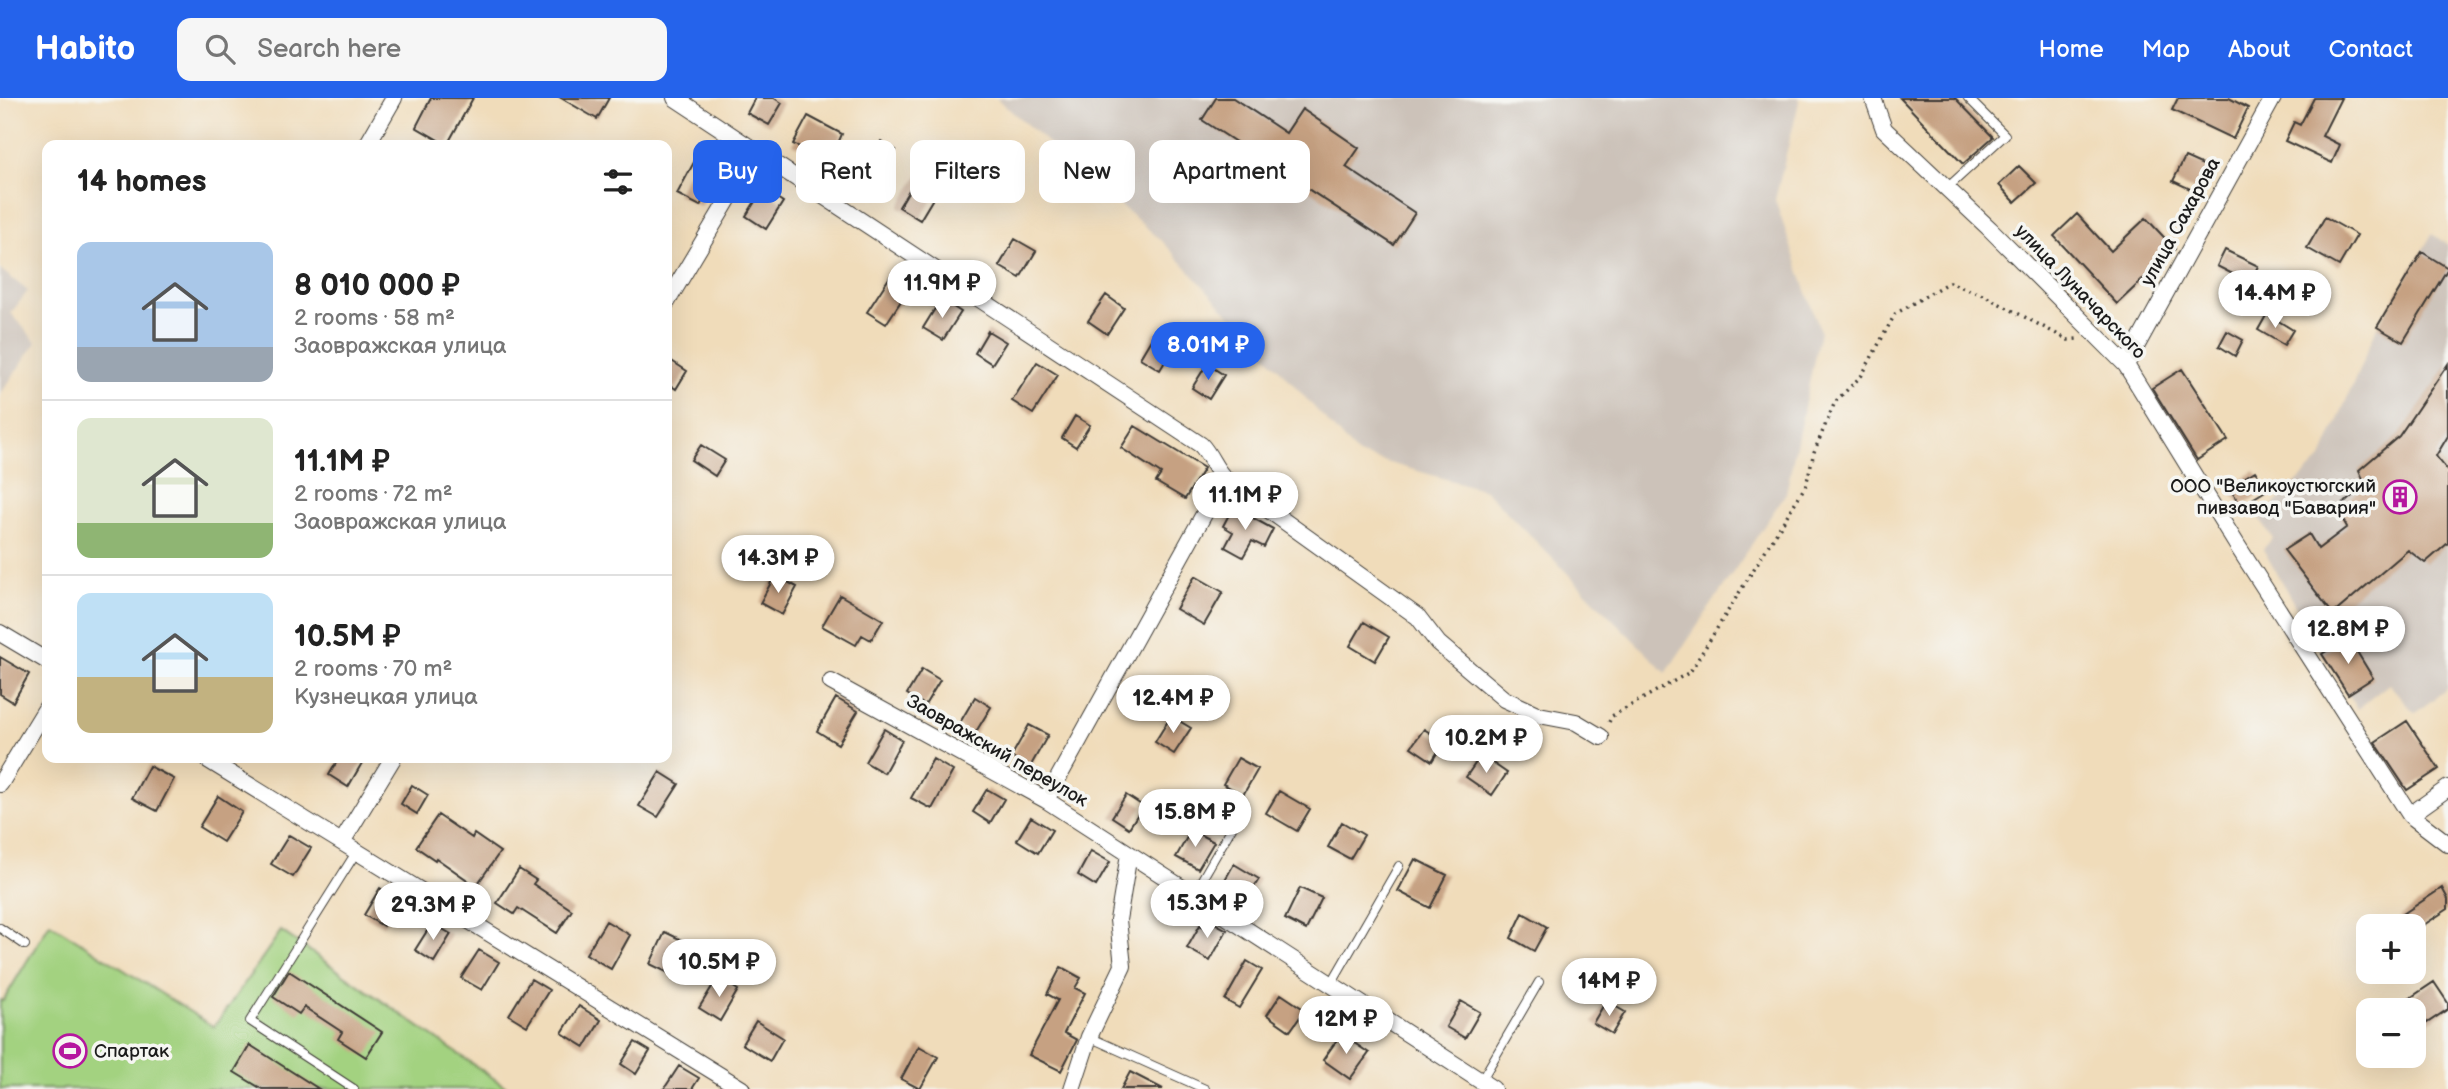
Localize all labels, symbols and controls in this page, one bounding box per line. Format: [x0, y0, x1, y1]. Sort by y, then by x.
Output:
search box [177, 18, 667, 81]
text: Habito [35, 29, 135, 69]
icon: search [201, 30, 239, 68]
text: Search here [257, 34, 401, 65]
text: Home [2039, 35, 2104, 64]
text: Map [2142, 35, 2190, 64]
text: About [2228, 35, 2290, 64]
text: Contact [2328, 35, 2413, 64]
chip: Buy [693, 140, 782, 203]
chip: Rent [796, 140, 896, 203]
chip: Filters [910, 140, 1025, 203]
chip: New [1039, 140, 1135, 203]
chip: Apartment [1149, 140, 1310, 203]
street label: улица Сахарова [2136, 154, 2226, 290]
icon: filters [599, 163, 637, 201]
text: 14 homes [77, 164, 206, 200]
street label: улица Луначарского [2010, 220, 2150, 364]
pin: 11.9M ₽ [877, 260, 1007, 320]
text: 8 010 000 ₽ [294, 268, 460, 304]
text: 11.9M ₽ [903, 269, 981, 297]
icon: home [133, 270, 217, 354]
pin: 14.4M ₽ [2210, 271, 2340, 330]
text: 14.4M ₽ [2234, 279, 2316, 307]
text: 2 rooms · 58 m² [294, 304, 455, 332]
pin: 8.01M ₽ [1143, 322, 1273, 382]
text: 8.01M ₽ [1167, 331, 1249, 359]
text: Заовражская улица [294, 332, 507, 360]
text: 11.1M ₽ [294, 444, 390, 480]
icon: home [133, 446, 217, 530]
pin: 11.1M ₽ [1180, 472, 1310, 532]
place label: ООО "Великоустюгский пивзавод "Бавария" [2170, 475, 2376, 520]
building icon: ООО "Великоустюгский пивзавод "Бавария" [2381, 478, 2419, 516]
text: 2 rooms · 72 m² [294, 480, 453, 508]
text: 11.1M ₽ [1208, 481, 1282, 509]
text: Заовражская улица [294, 508, 507, 536]
pin: 14.3M ₽ [713, 536, 843, 595]
text: 14.3M ₽ [737, 544, 819, 572]
pin: 12.8M ₽ [2283, 606, 2413, 666]
text: 12.8M ₽ [2307, 615, 2389, 643]
text: 10.5M ₽ [294, 619, 401, 655]
icon: home [133, 621, 217, 705]
text: 2 rooms · 70 m² [294, 655, 453, 683]
pin: 12.4M ₽ [1108, 676, 1238, 735]
text: Кузнецкая улица [294, 683, 478, 711]
text: 12.4M ₽ [1132, 684, 1214, 712]
street label: Заовражский переулок [902, 690, 1092, 812]
pin: 10.2M ₽ [1421, 716, 1551, 775]
text: 10.2M ₽ [1445, 724, 1527, 752]
pin: 15.8M ₽ [1130, 790, 1260, 849]
text: 15.8M ₽ [1154, 798, 1236, 826]
pin: 15.3M ₽ [1142, 880, 1272, 940]
pin: 29.3M ₽ [368, 882, 498, 942]
text: 15.3M ₽ [1167, 889, 1247, 917]
text: 29.3M ₽ [390, 891, 476, 919]
map controls [2356, 914, 2426, 1068]
button: + [2356, 914, 2426, 984]
pin: 10.5M ₽ [654, 940, 784, 999]
text: 10.5M ₽ [678, 948, 760, 976]
pin: 14M ₽ [1560, 958, 1658, 1018]
text: 14M ₽ [1578, 967, 1640, 995]
pin: 12M ₽ [1297, 996, 1395, 1056]
button: − [2356, 998, 2426, 1068]
text: 12M ₽ [1315, 1005, 1377, 1033]
sports icon: Спартак [51, 1032, 89, 1070]
place label: Спартак [94, 1040, 169, 1063]

